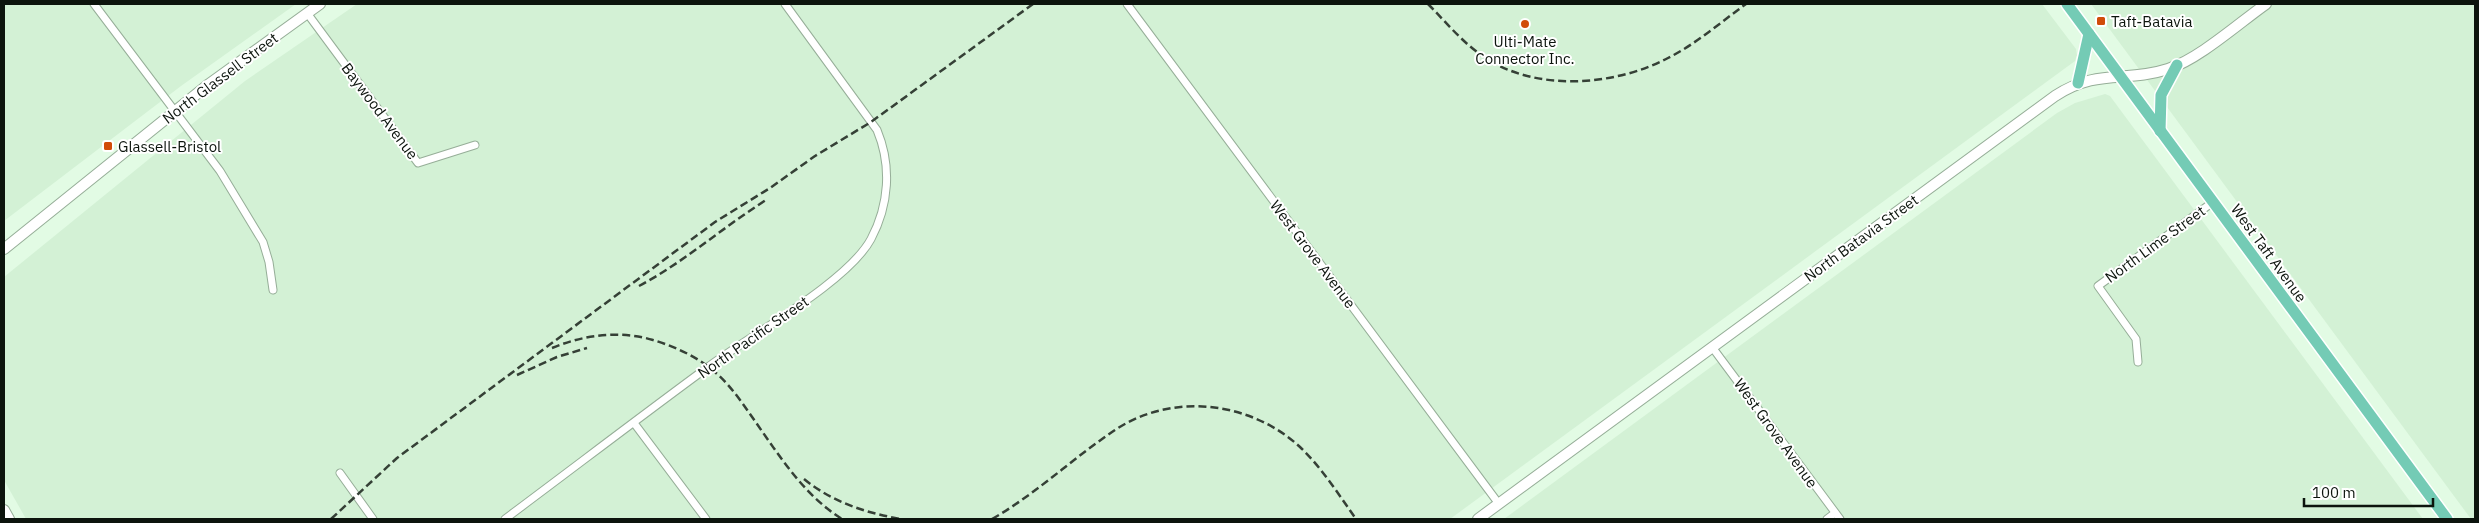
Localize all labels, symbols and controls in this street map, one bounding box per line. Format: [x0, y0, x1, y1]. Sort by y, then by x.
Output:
place label: Taft-Batavia [2111, 12, 2192, 31]
marker: Taft-Batavia [2095, 15, 2107, 27]
marker: Ulti-Mate Connector Inc. [1519, 18, 1531, 30]
street label: North Glassell Street [158, 28, 282, 128]
place label: Ulti-Mate Connector Inc. [1475, 32, 1575, 68]
street label: Baywood Avenue [338, 59, 422, 163]
place label: Glassell-Bristol [118, 137, 221, 156]
marker: Glassell-Bristol [102, 140, 114, 152]
street label: North Batavia Street [1800, 190, 1922, 286]
street label: West Grove Avenue [1266, 196, 1360, 312]
street label: West Taft Avenue [2227, 200, 2311, 306]
street label: North Lime Street [2101, 201, 2209, 287]
street label: North Pacific Street [694, 292, 812, 382]
street label: West Grove Avenue [1730, 375, 1822, 491]
scale bar [2304, 476, 2433, 508]
text: 100 m [2312, 483, 2356, 502]

